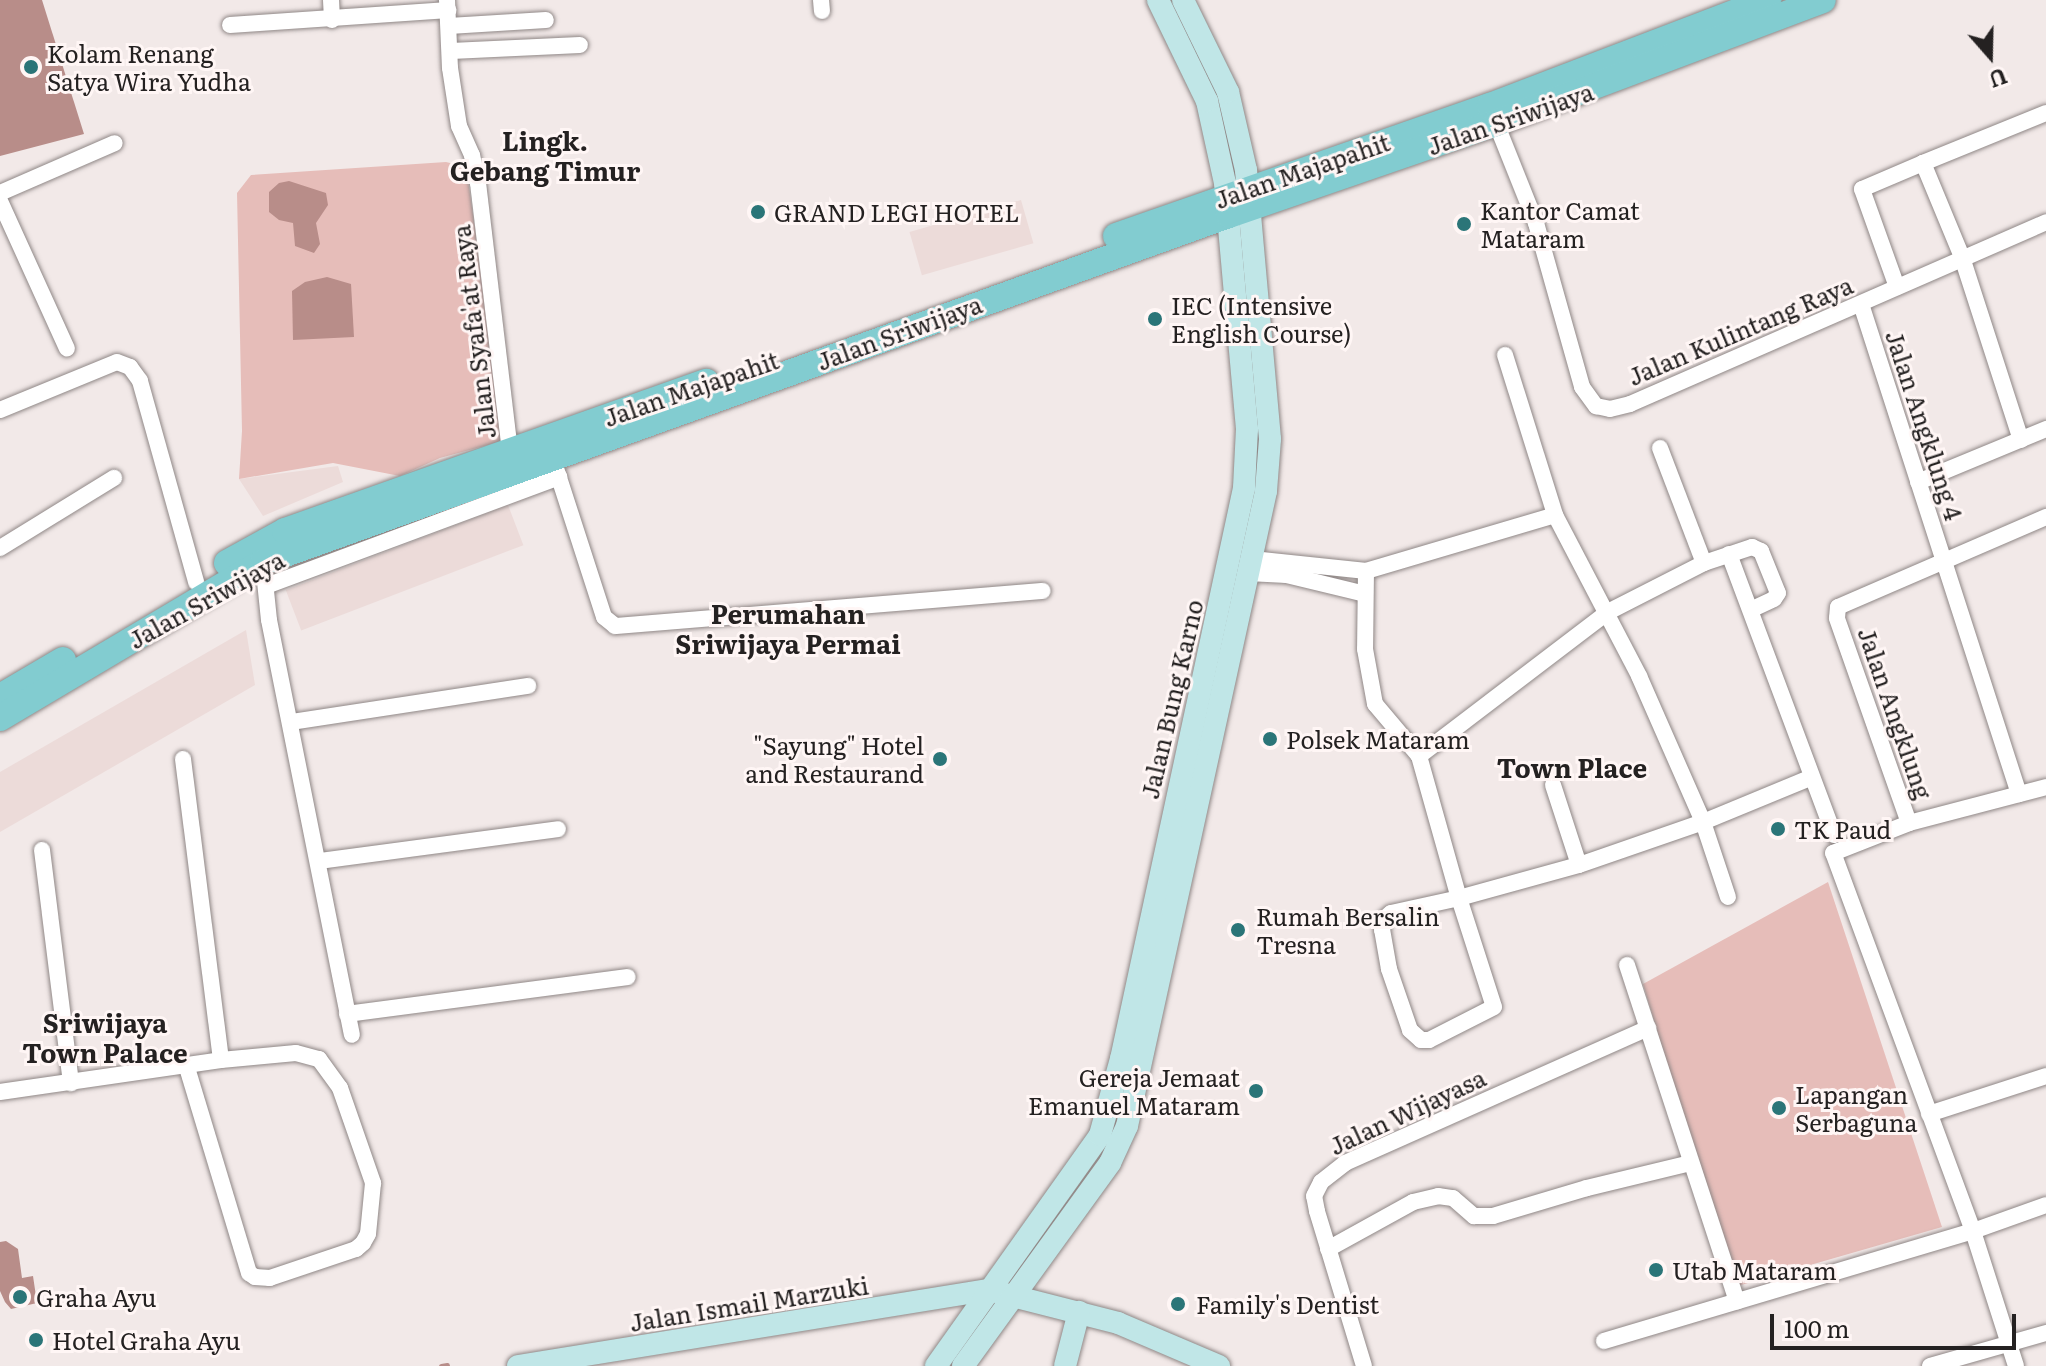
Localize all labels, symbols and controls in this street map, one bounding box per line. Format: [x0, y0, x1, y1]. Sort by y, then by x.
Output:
north arrow [1950, 16, 2030, 96]
place label: Kolam Renang Satya Wira Yudha [47, 39, 251, 95]
marker: Kolam Renang Satya Wira Yudha [22, 58, 40, 76]
text: U [1985, 61, 2012, 97]
street label: Jalan Sriwijaya [1423, 76, 1597, 160]
district label: Lingk. Gebang Timur [450, 124, 640, 186]
street label: Jalan Majapahit [1211, 127, 1393, 213]
place label: Kantor Camat Mataram [1480, 196, 1640, 252]
place label: GRAND LEGI HOTEL [774, 198, 1019, 226]
marker: GRAND LEGI HOTEL [749, 203, 767, 221]
marker: Kantor Camat Mataram [1455, 215, 1473, 233]
street label: Jalan Syafa'at Raya [446, 223, 500, 441]
street label: Jalan Kulintang Raya [1623, 270, 1857, 390]
street label: Jalan Sriwijaya [812, 289, 986, 375]
place label: IEC (Intensive English Course) [1171, 291, 1351, 347]
marker: IEC (Intensive English Course) [1146, 310, 1164, 328]
street label: Jalan Angklung 4 [1881, 326, 1969, 524]
street label: Jalan Majapahit [600, 345, 782, 431]
street label: Jalan Sriwijaya [123, 544, 289, 654]
district label: Perumahan Sriwijaya Permai [675, 597, 901, 658]
street label: Jalan Bung Karno [1134, 597, 1208, 801]
street label: Jalan Angklung [1853, 623, 1939, 803]
place label: Polsek Mataram [1286, 725, 1470, 753]
marker: Polsek Mataram [1261, 730, 1279, 748]
place label: "Sayung" Hotel and Restaurand [745, 731, 924, 787]
marker: "Sayung" Hotel and Restaurand [931, 750, 949, 768]
district label: Town Place [1497, 751, 1647, 783]
place label: TK Paud [1794, 815, 1891, 843]
marker: TK Paud [1769, 820, 1787, 838]
place label: Rumah Bersalin Tresna [1256, 902, 1440, 958]
marker: Rumah Bersalin Tresna [1227, 919, 1249, 941]
district label: Sriwijaya Town Palace [22, 1006, 188, 1068]
street label: Jalan Wijayasa [1324, 1062, 1490, 1160]
place label: Gereja Jemaat Emanuel Mataram [1028, 1063, 1240, 1119]
place label: Lapangan Serbaguna [1795, 1080, 1917, 1136]
marker: Gereja Jemaat Emanuel Mataram [1247, 1082, 1265, 1100]
marker: Lapangan Serbaguna [1770, 1099, 1788, 1117]
place label: Utab Mataram [1672, 1256, 1837, 1284]
marker: Utab Mataram [1647, 1261, 1665, 1279]
street label: Jalan Ismail Marzuki [627, 1270, 871, 1336]
place label: Graha Ayu [36, 1283, 156, 1311]
marker: Graha Ayu [11, 1288, 29, 1306]
place label: Family's Dentist [1196, 1290, 1379, 1318]
marker: Family's Dentist [1167, 1293, 1189, 1315]
scale bar [1774, 1298, 2020, 1348]
text: 100 m [1784, 1310, 1850, 1345]
place label: Hotel Graha Ayu [52, 1326, 241, 1354]
marker: Hotel Graha Ayu [27, 1331, 45, 1349]

